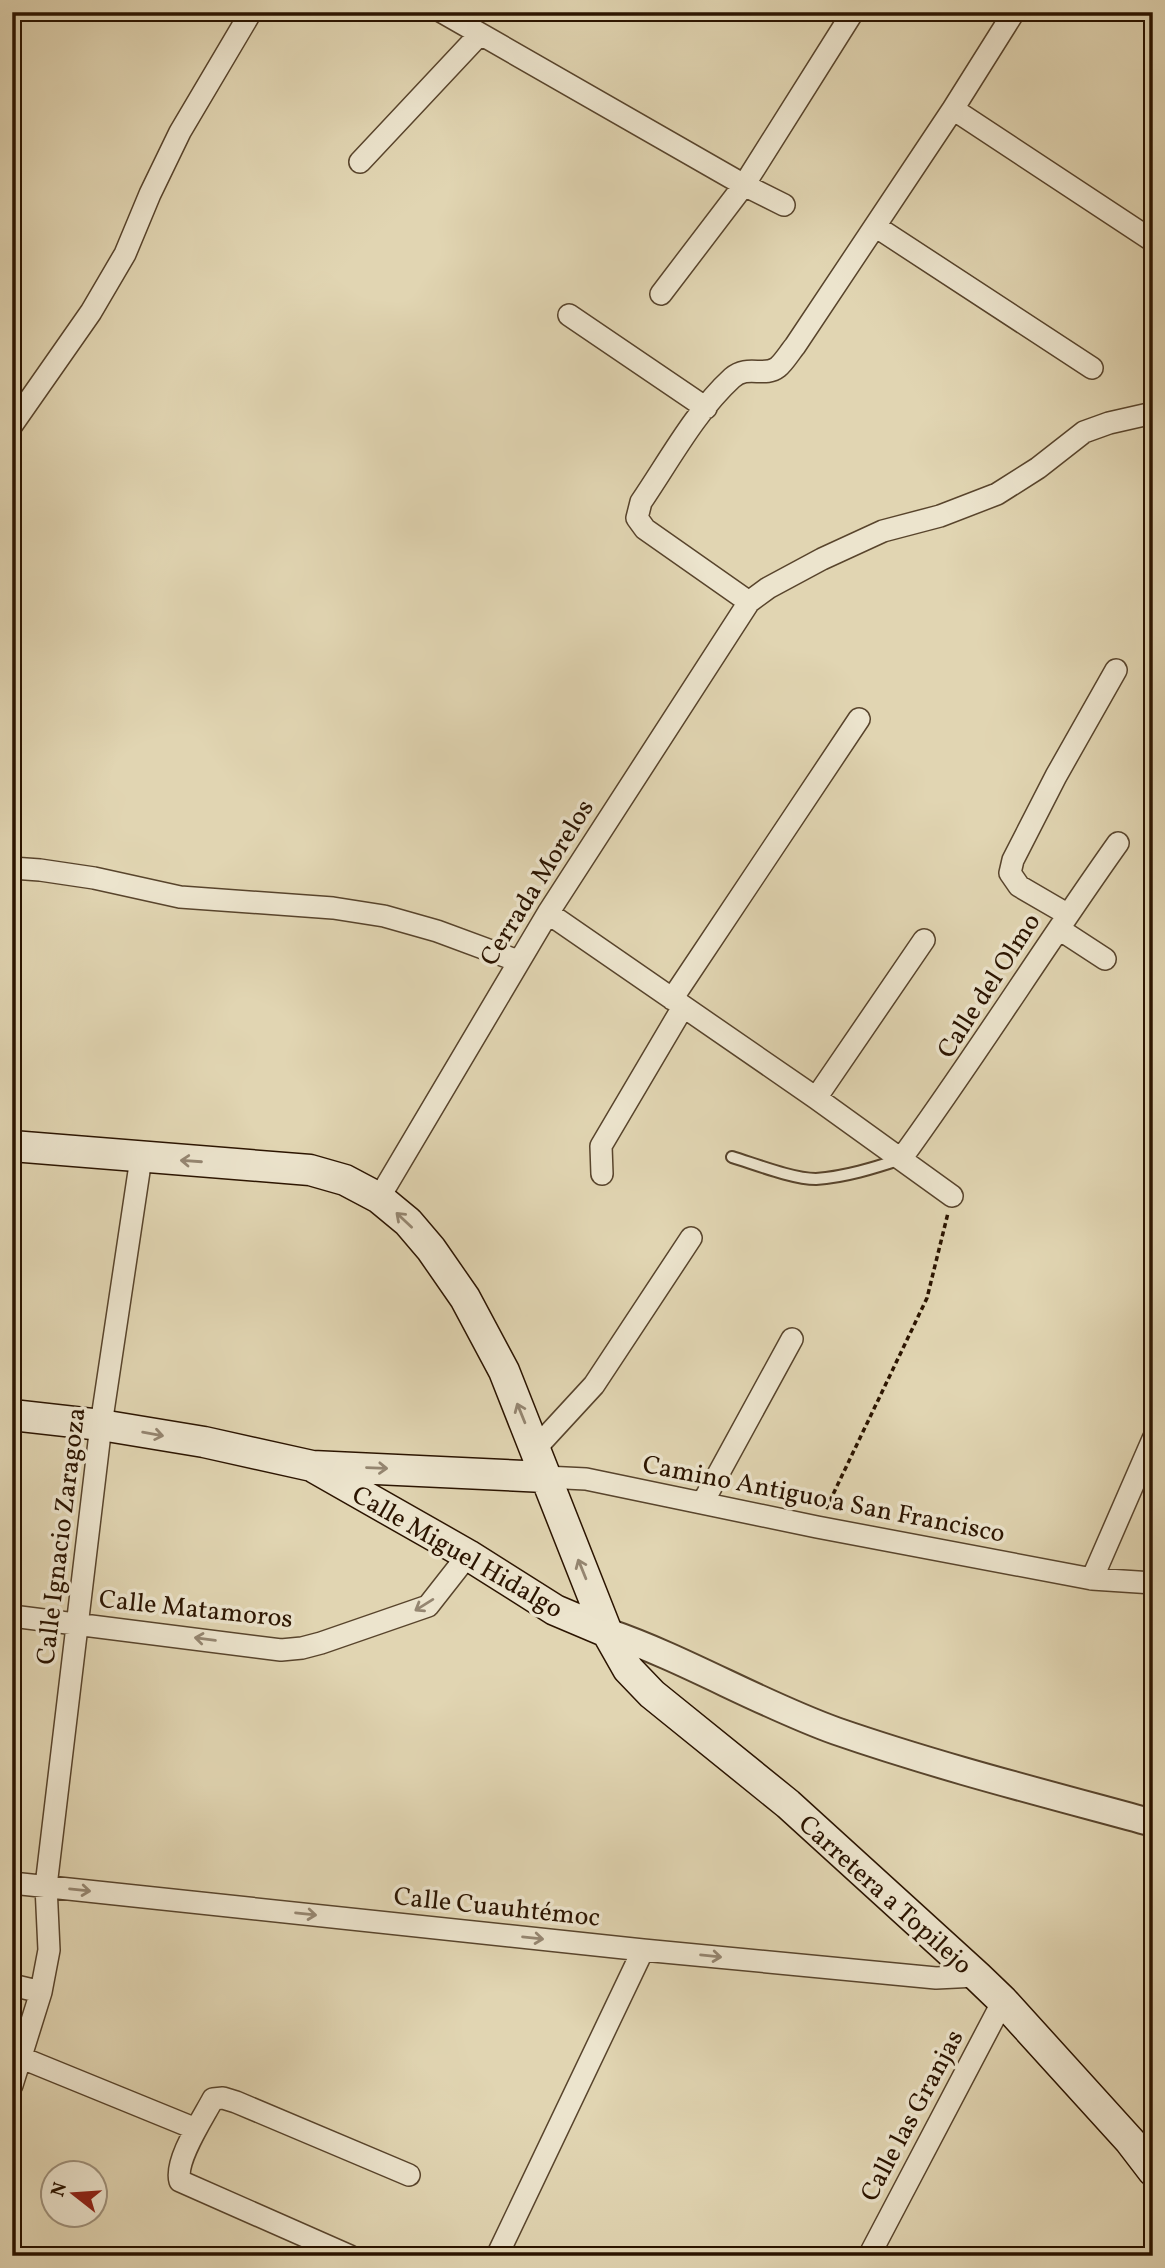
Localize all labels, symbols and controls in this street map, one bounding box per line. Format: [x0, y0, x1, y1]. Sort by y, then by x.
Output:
street label: Cerrada Morelos [472, 793, 603, 973]
street label: Calle del Olmo [929, 906, 1050, 1066]
one-way arrow [180, 1154, 203, 1167]
one-way arrow [396, 1211, 413, 1228]
one-way arrow [513, 1403, 526, 1425]
street label: Calle Ignacio Zaragoza [28, 1406, 96, 1667]
one-way arrow [141, 1428, 164, 1441]
street label: Camino Antiguo a San Francisco [639, 1447, 1008, 1553]
one-way arrow [365, 1461, 388, 1474]
street label: Calle Miguel Hidalgo [345, 1478, 569, 1628]
one-way arrow [574, 1558, 587, 1580]
street label: Calle Matamoros [97, 1582, 294, 1638]
one-way arrow [415, 1598, 434, 1613]
one-way arrow [194, 1633, 217, 1646]
street label: Carretera a Topilejo [790, 1808, 980, 1983]
street label: Calle Cuauhtémoc [392, 1879, 602, 1937]
one-way arrow [68, 1883, 91, 1896]
one-way arrow [295, 1907, 317, 1920]
one-way arrow [521, 1931, 543, 1944]
one-way arrow [699, 1950, 722, 1963]
street label: Calle las Granjas [852, 2024, 973, 2208]
north arrow [38, 2160, 108, 2230]
text: N [45, 2179, 74, 2200]

